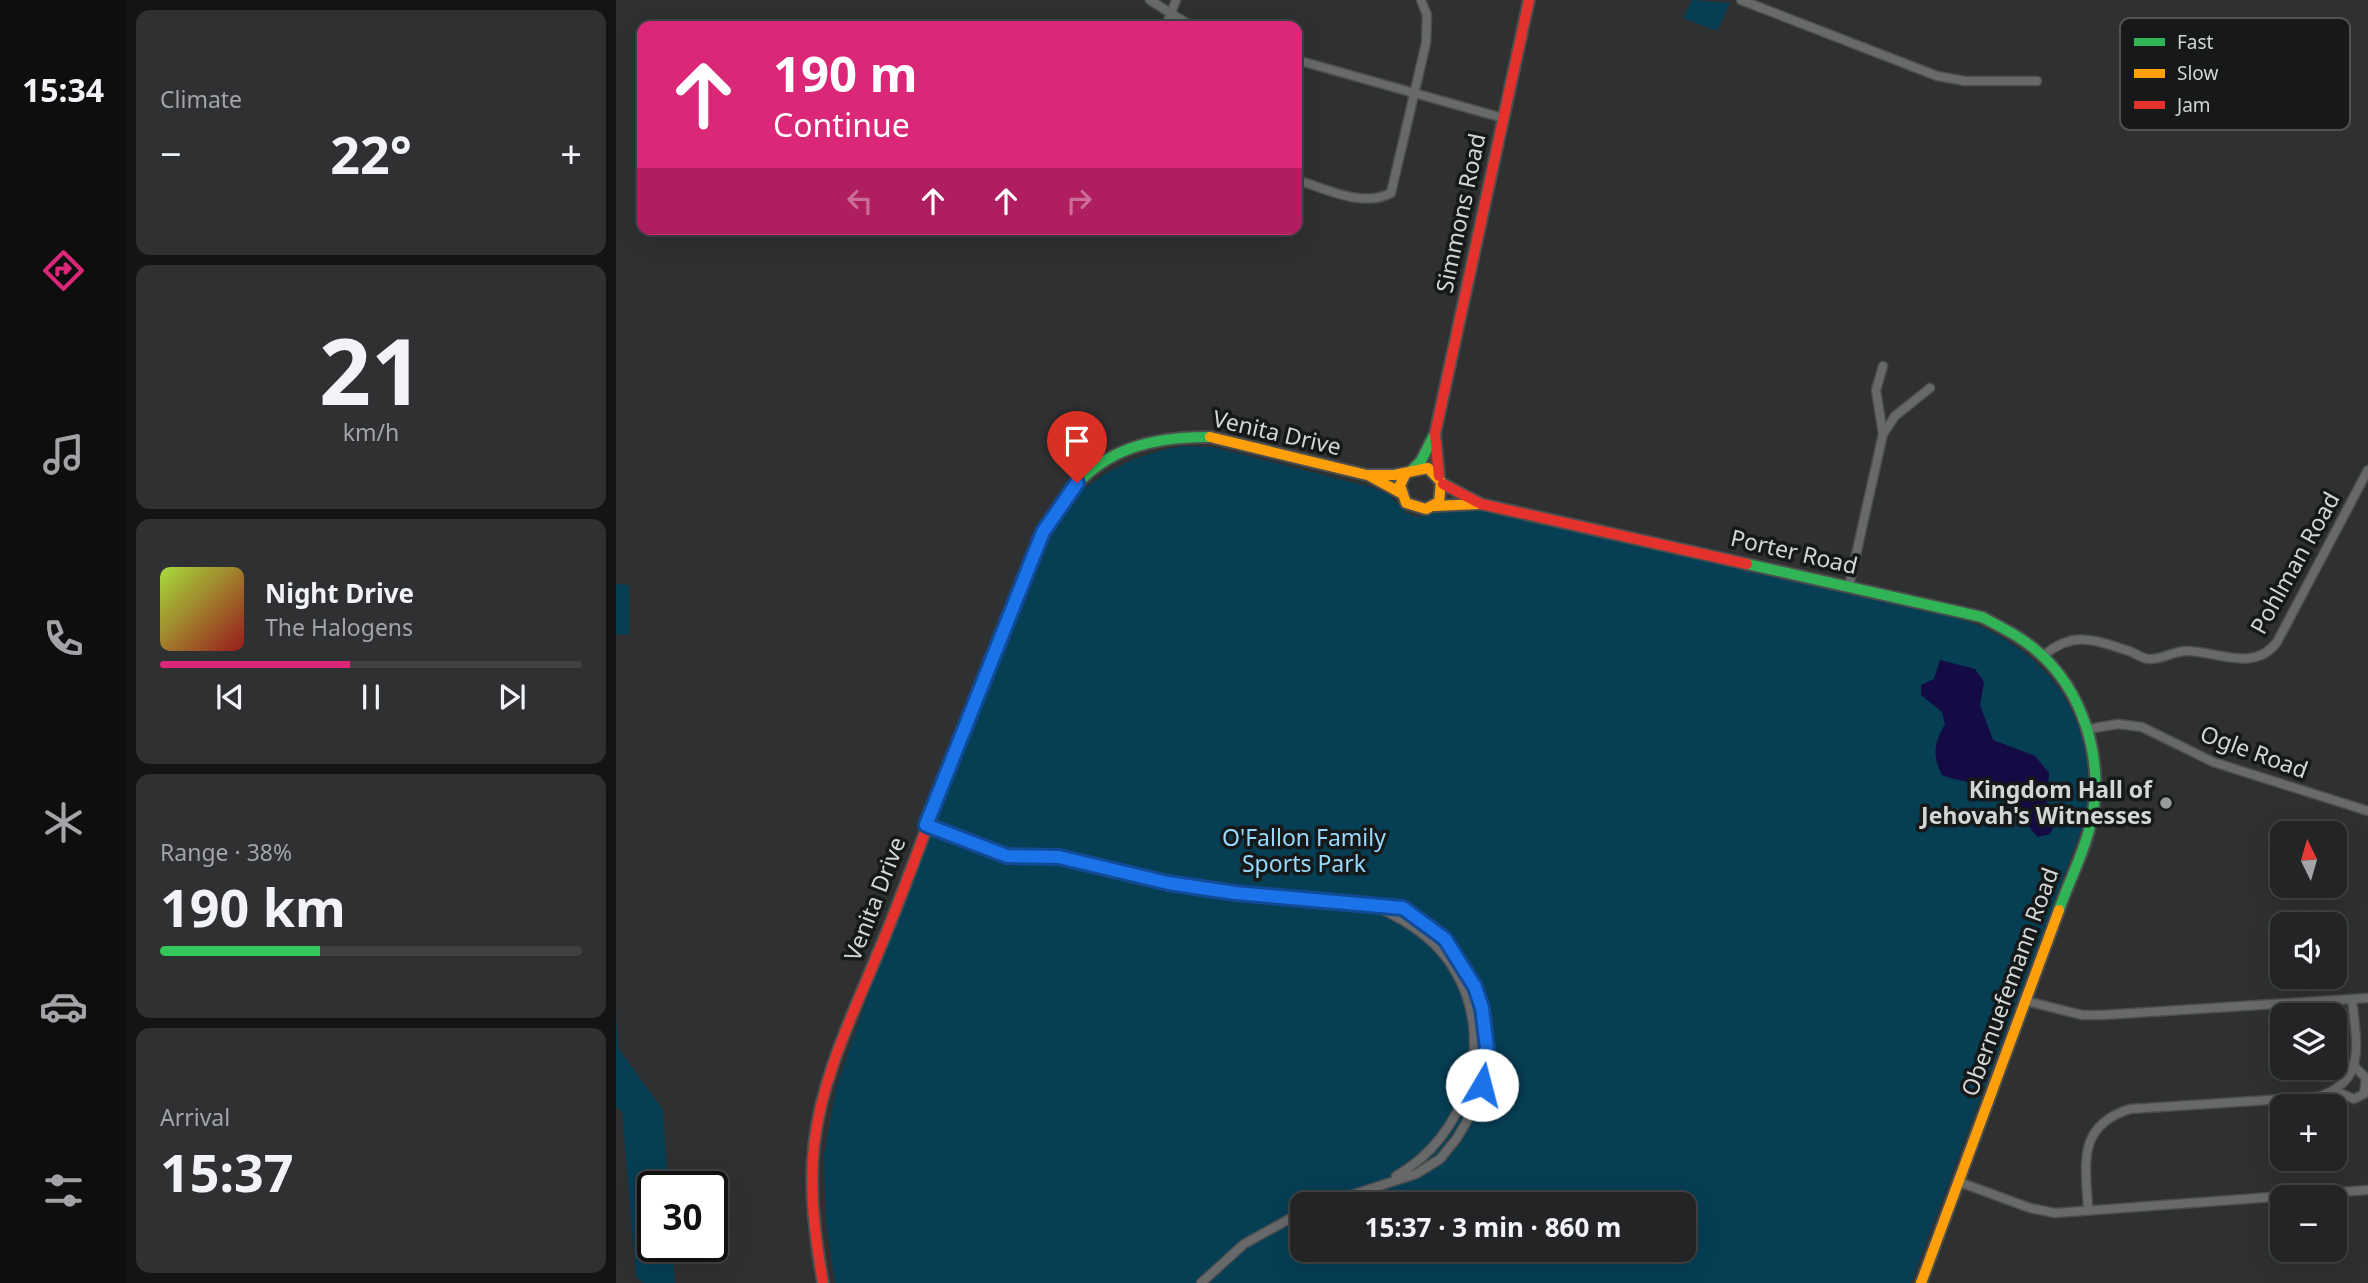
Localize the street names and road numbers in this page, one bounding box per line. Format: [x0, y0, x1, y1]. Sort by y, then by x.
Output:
street label: Simmons Road [1428, 130, 1493, 295]
street label: Venita Drive [1210, 402, 1344, 462]
street label: Pohlman Road [2242, 486, 2346, 639]
street label: Porter Road [1728, 521, 1861, 581]
street label: Ogle Road [2196, 717, 2313, 785]
street label: Venita Drive [836, 832, 912, 965]
street label: Obernuefemann Road [1953, 863, 2065, 1100]

